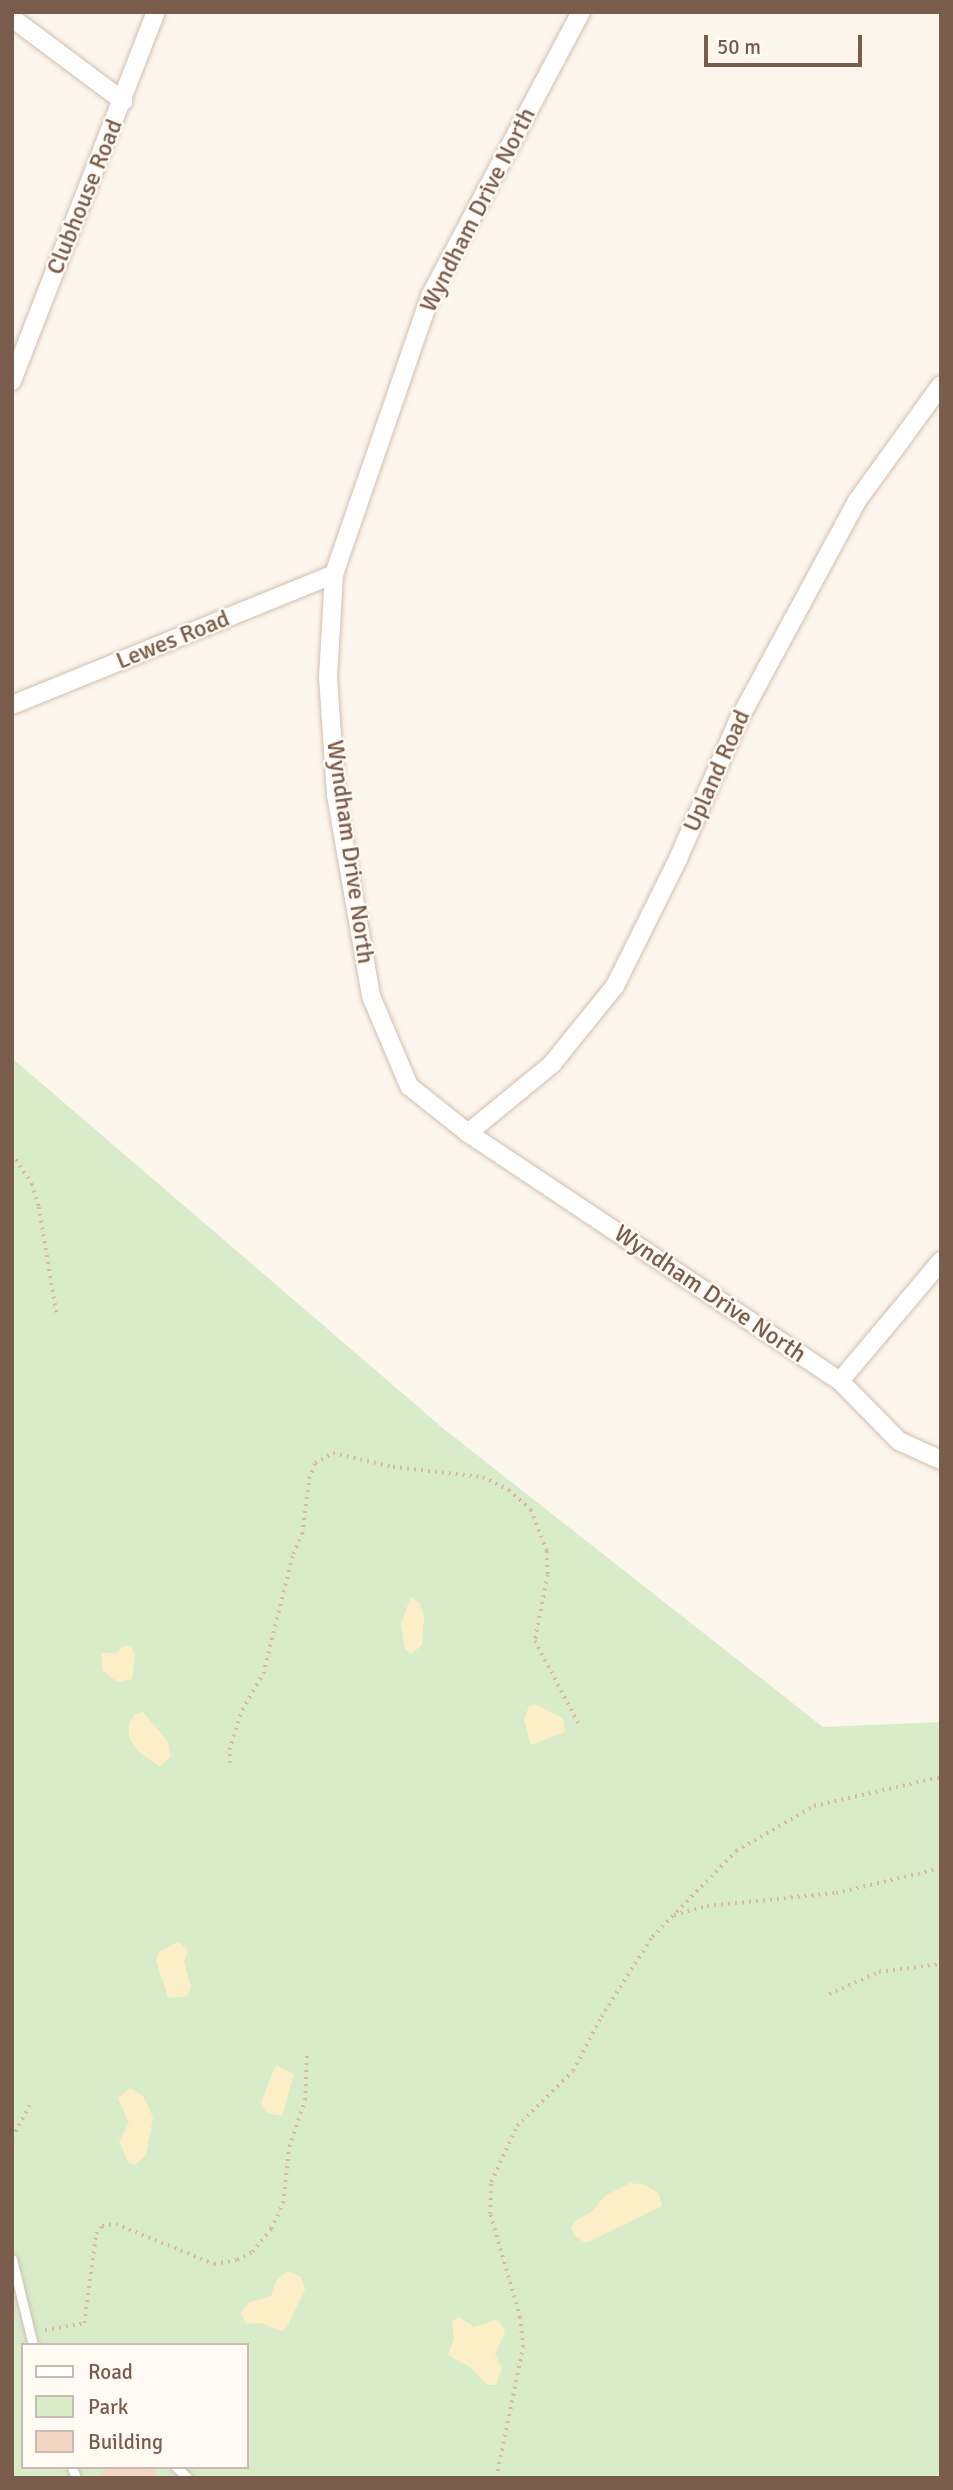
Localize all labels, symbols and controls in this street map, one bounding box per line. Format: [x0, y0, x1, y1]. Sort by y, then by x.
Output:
scale bar [708, 21, 866, 65]
text: 50 m [717, 34, 761, 60]
street label: Wyndham Drive North [414, 103, 542, 317]
street label: Clubhouse Road [41, 115, 129, 279]
street label: Lewes Road [112, 604, 234, 676]
street label: Upland Road [677, 706, 757, 836]
street label: Wyndham Drive North [320, 738, 380, 966]
street label: Wyndham Drive North [608, 1219, 812, 1369]
legend [21, 2343, 248, 2469]
text: Road [88, 2359, 133, 2385]
text: Park [88, 2394, 128, 2420]
text: Building [88, 2429, 163, 2455]

